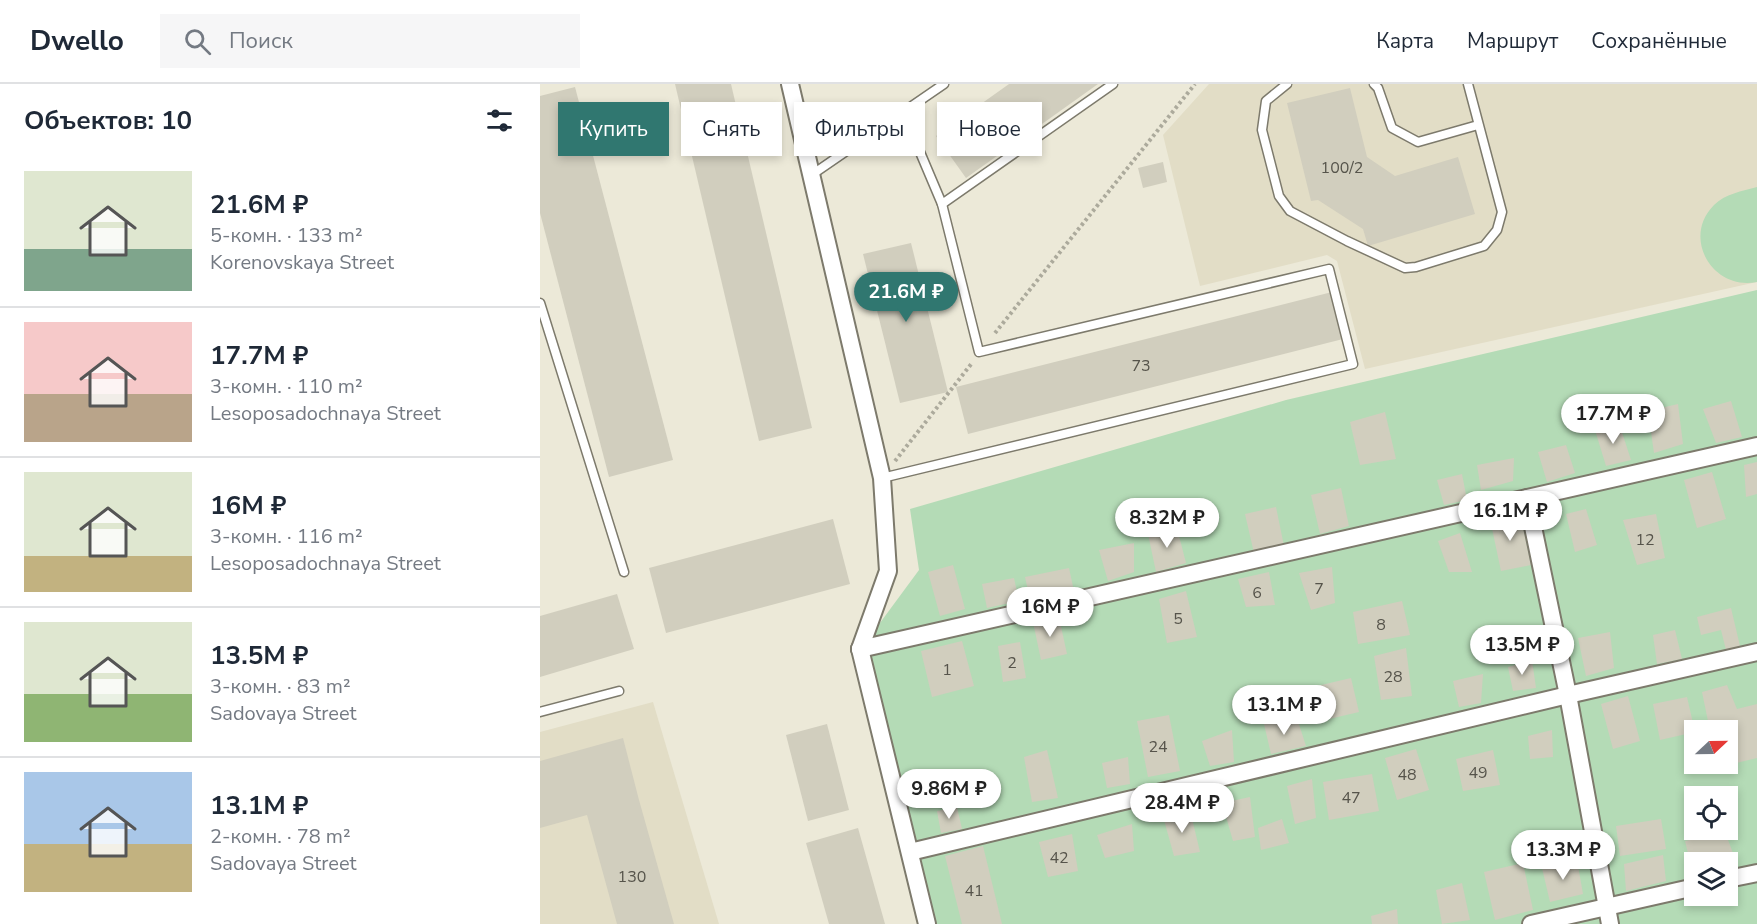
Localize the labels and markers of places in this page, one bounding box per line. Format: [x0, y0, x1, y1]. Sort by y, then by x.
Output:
pin: 21.6M ₽ [851, 272, 961, 323]
pin: 17.7M ₽ [1558, 394, 1668, 445]
pin: 16.1M ₽ [1455, 491, 1565, 542]
pin: 8.32M ₽ [1112, 498, 1222, 549]
pin: 16M ₽ [1008, 587, 1092, 638]
pin: 13.5M ₽ [1467, 625, 1577, 676]
pin: 13.1M ₽ [1229, 685, 1339, 736]
pin: 9.86M ₽ [894, 769, 1004, 820]
pin: 28.4M ₽ [1127, 783, 1237, 834]
pin: 13.3M ₽ [1508, 830, 1618, 881]

